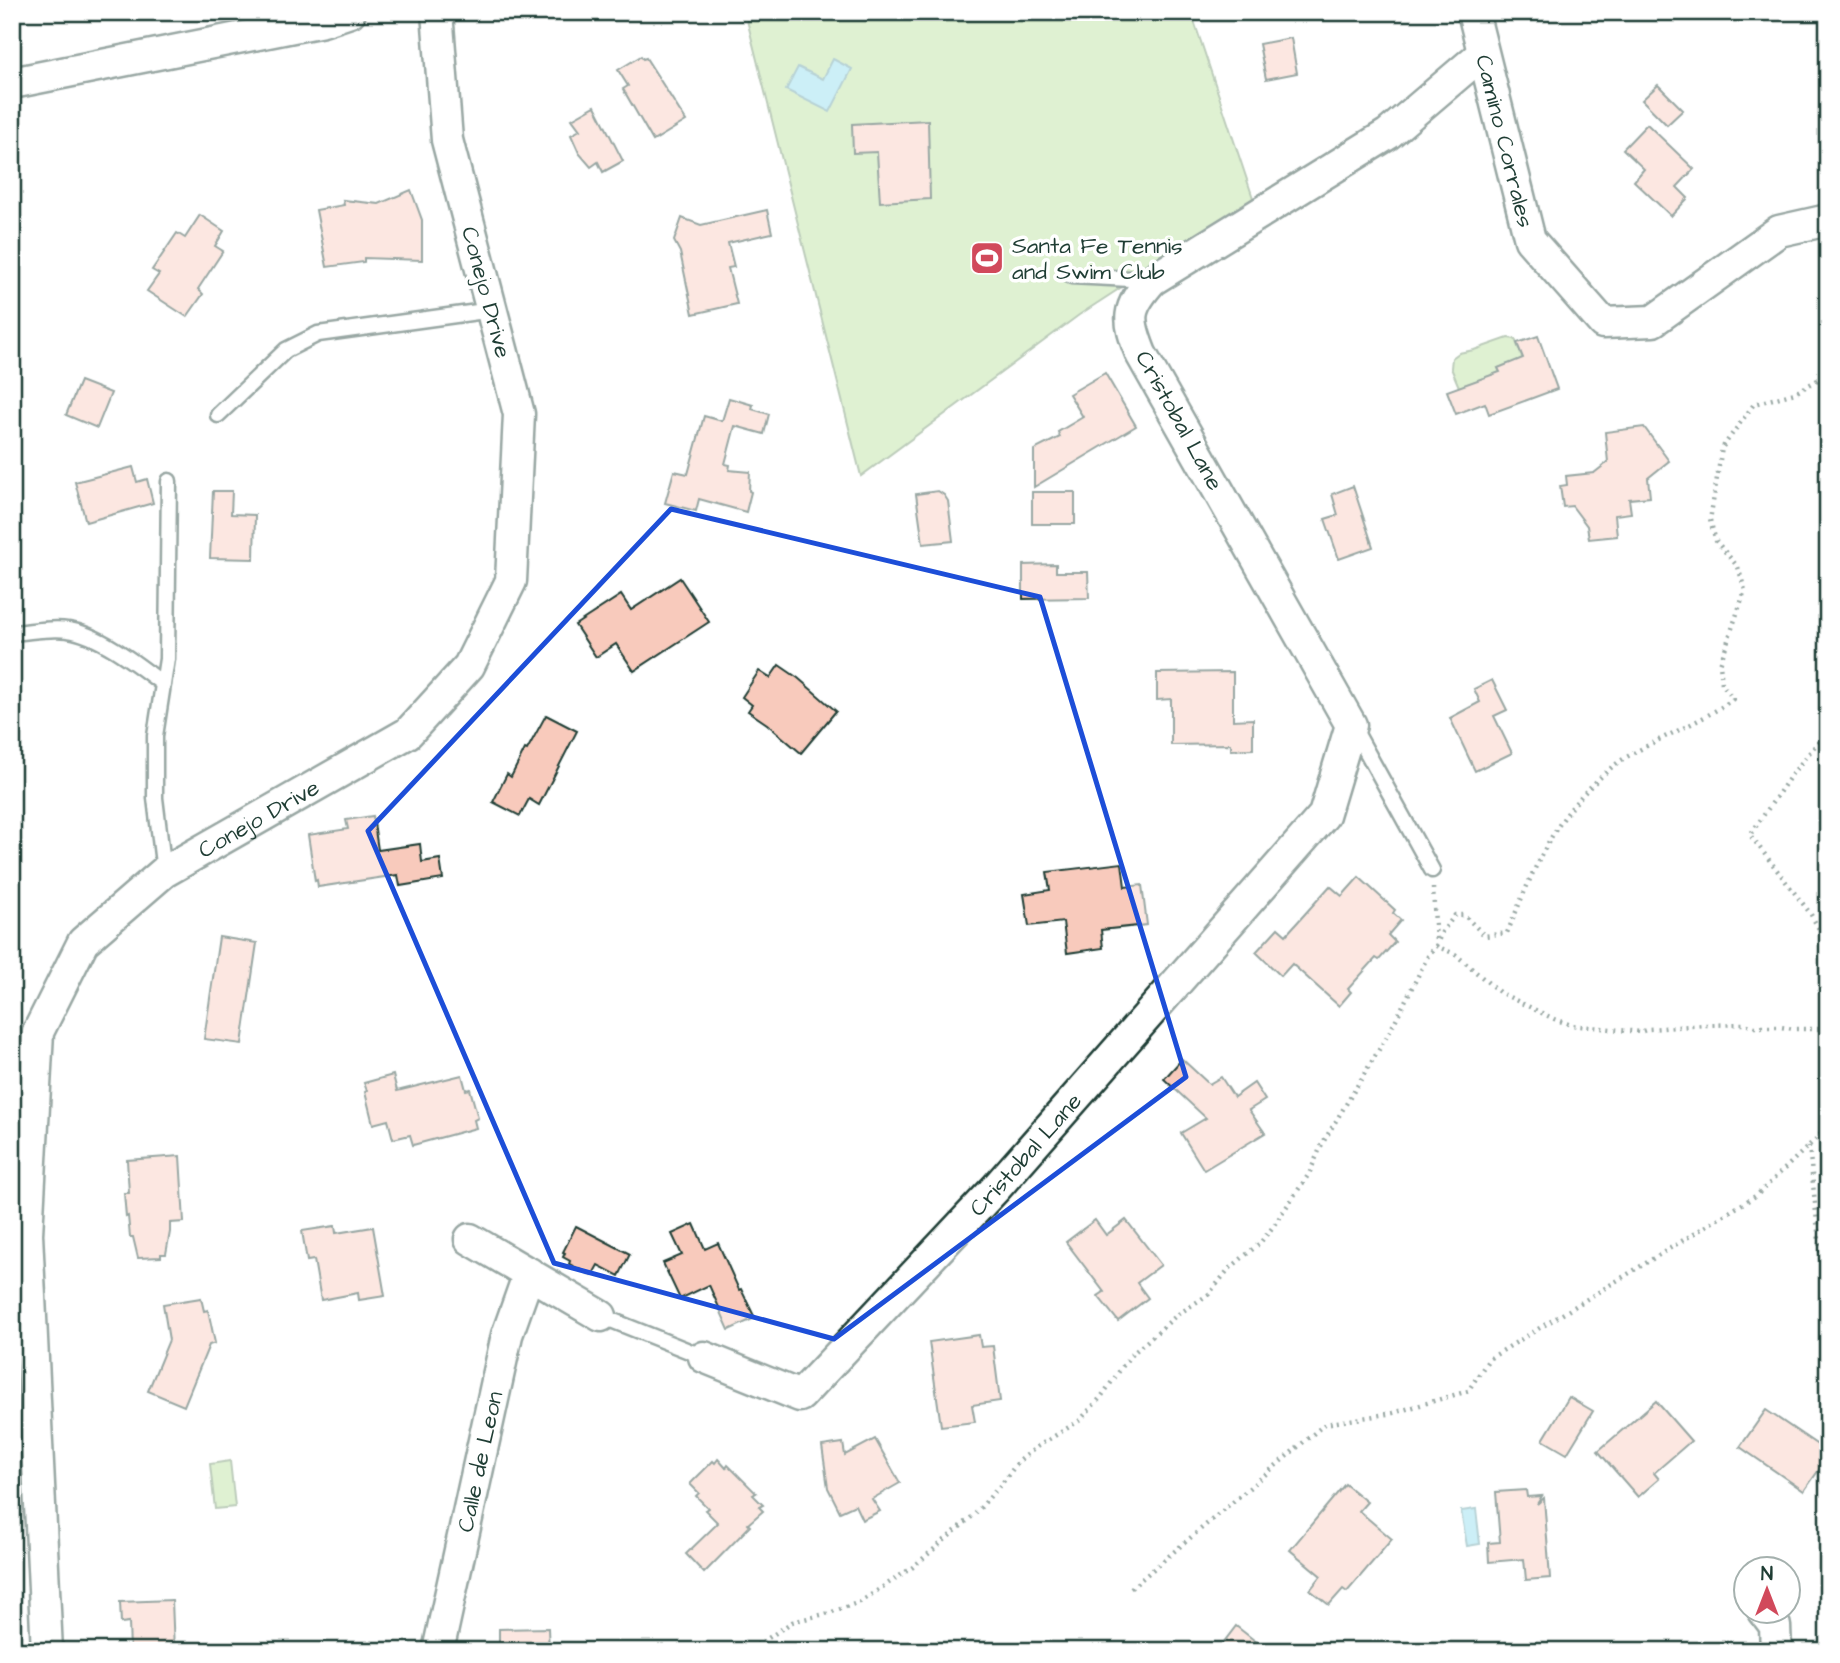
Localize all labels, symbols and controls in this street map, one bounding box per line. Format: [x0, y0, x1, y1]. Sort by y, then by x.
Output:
street label: Camino Corrales [1467, 52, 1541, 231]
street label: Conejo Drive [453, 223, 519, 362]
place label: Santa Fe Tennis and Swim Club [1012, 230, 1183, 288]
sports icon: Santa Fe Tennis and Swim Club [968, 239, 1006, 277]
street label: Cristobal Lane [1127, 345, 1231, 496]
street label: Conejo Drive [192, 772, 325, 866]
street label: Cristobal Lane [962, 1086, 1089, 1224]
street label: Calle de Leon [449, 1388, 511, 1535]
north arrow [1731, 1554, 1801, 1624]
text: N [1761, 1561, 1773, 1588]

